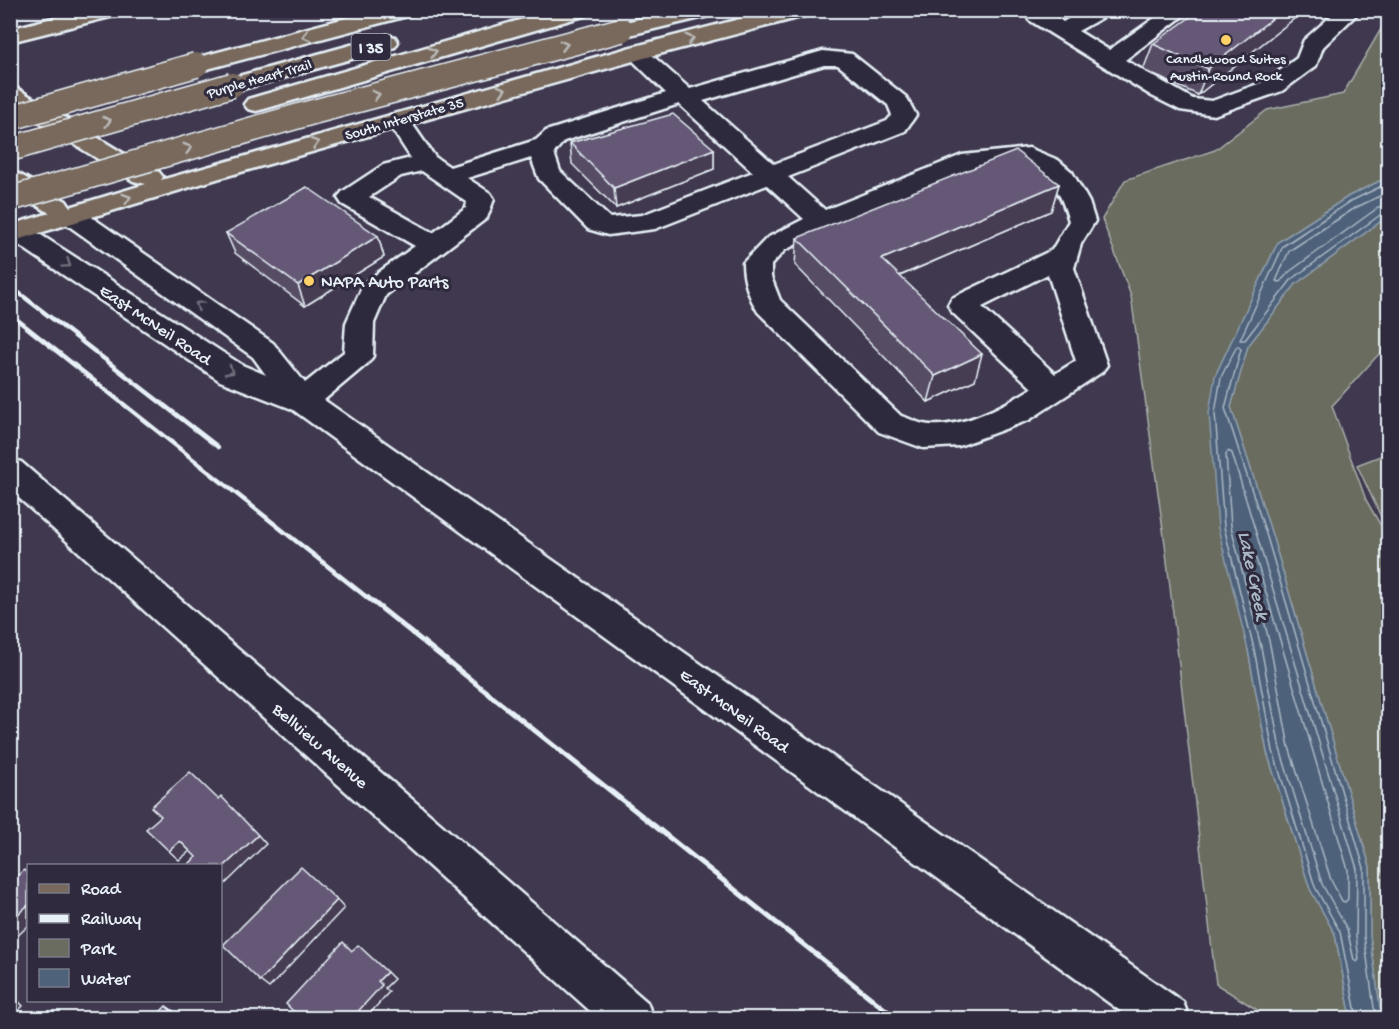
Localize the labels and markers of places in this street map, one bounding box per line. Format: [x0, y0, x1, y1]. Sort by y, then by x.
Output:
marker: Candlewood Suites Austin-Round Rock [1219, 33, 1233, 47]
place label: Candlewood Suites Austin-Round Rock [1166, 51, 1286, 86]
place label: NAPA Auto Parts [321, 273, 450, 294]
marker: NAPA Auto Parts [302, 274, 316, 288]

